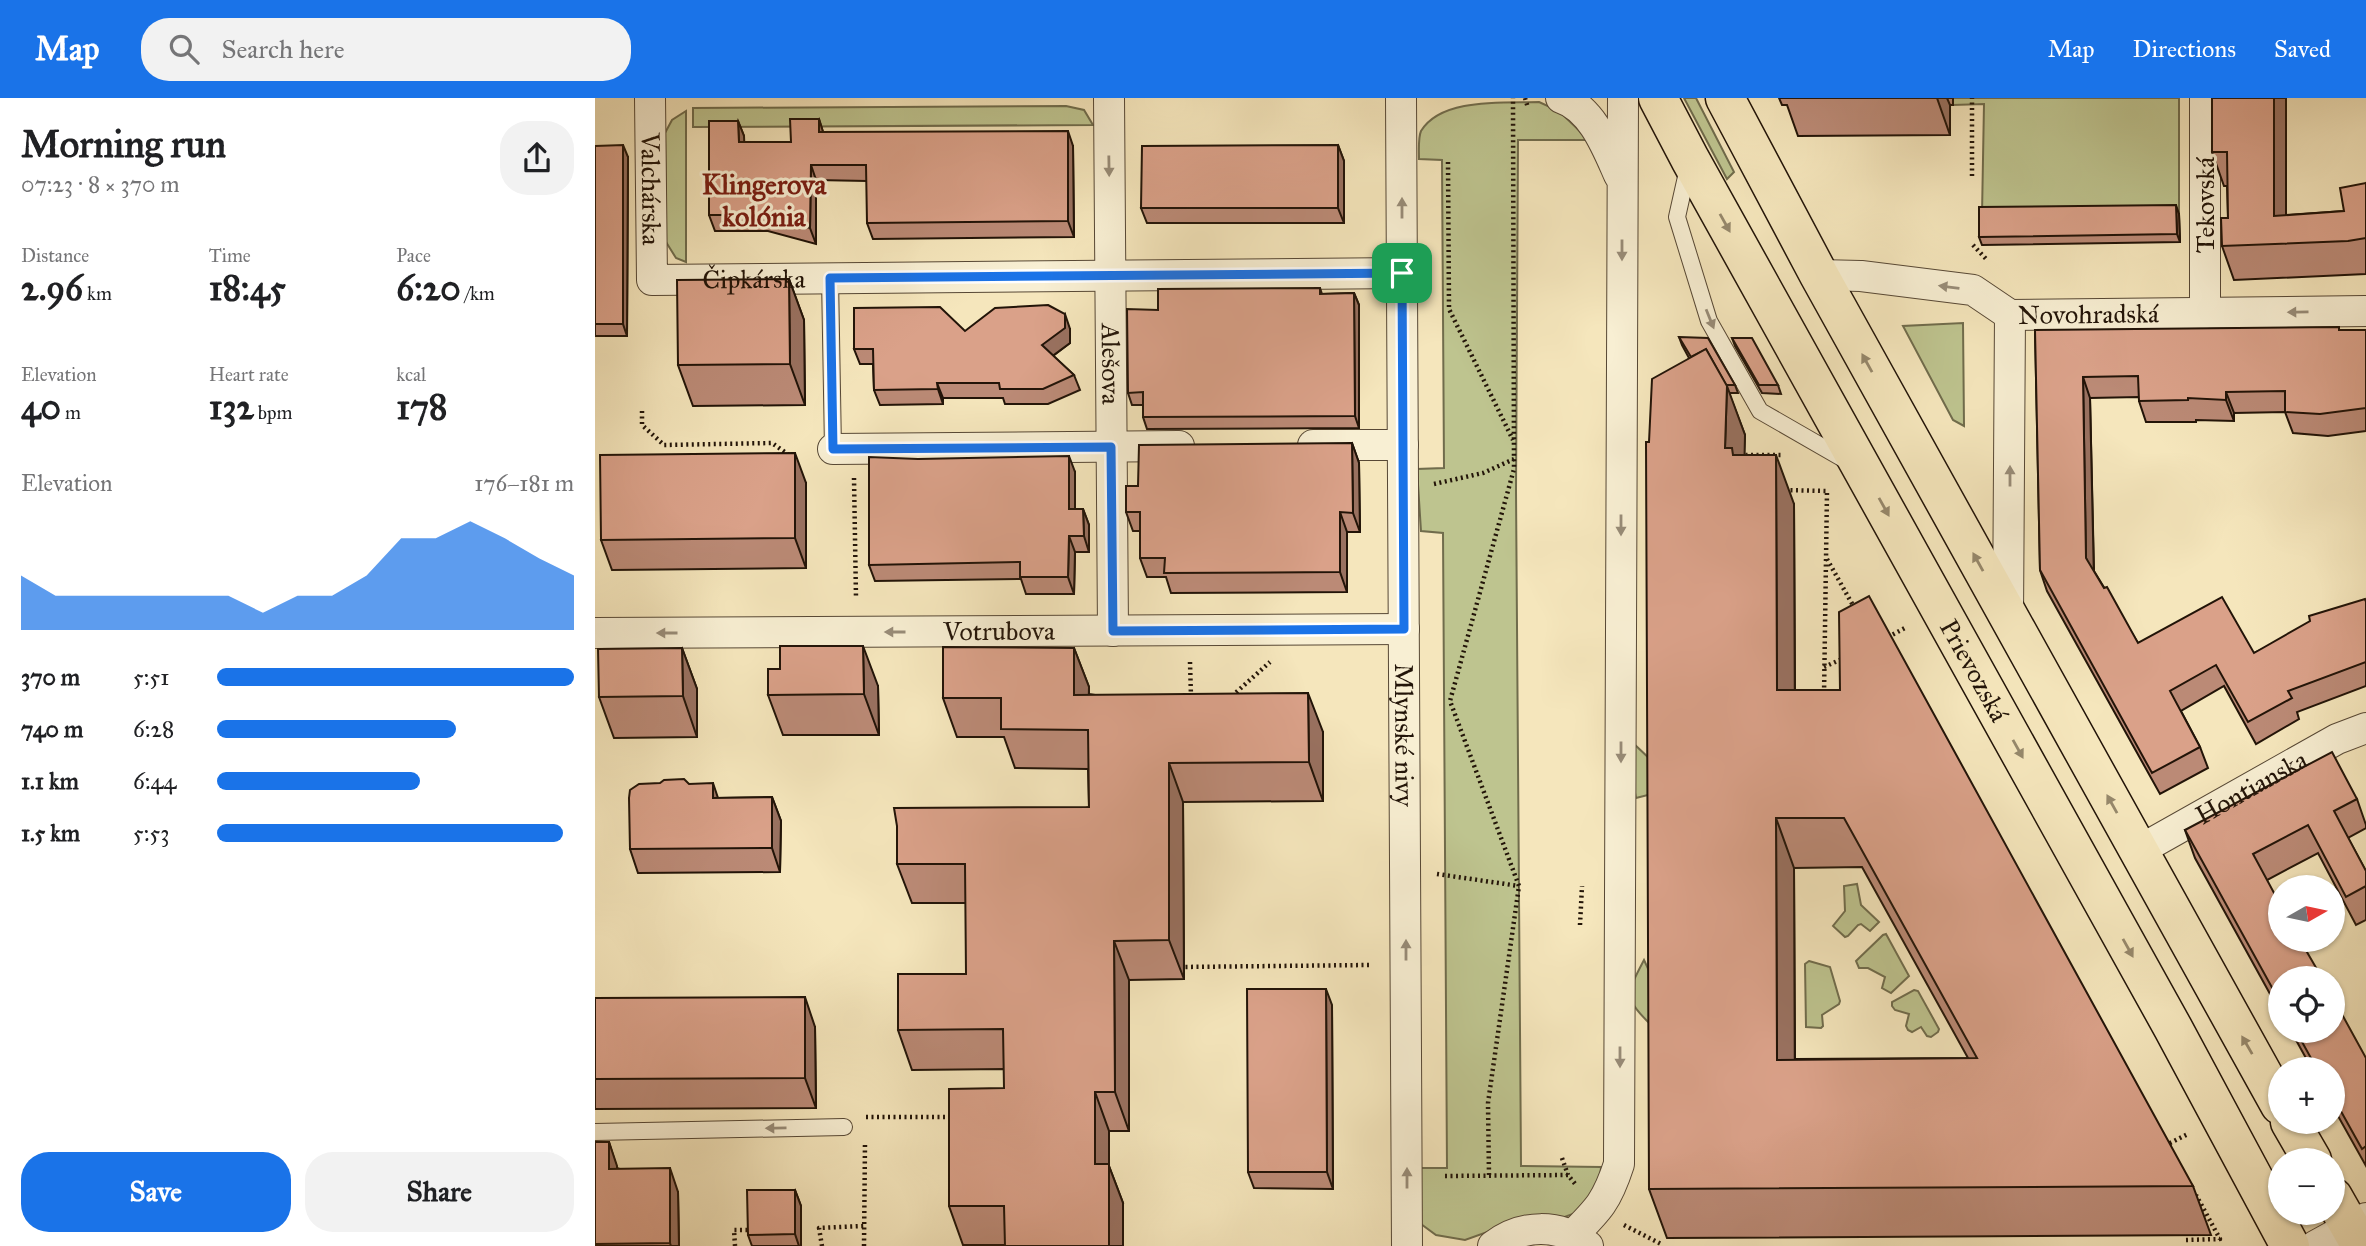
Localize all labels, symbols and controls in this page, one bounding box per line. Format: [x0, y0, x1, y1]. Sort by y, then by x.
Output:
search box [141, 18, 631, 81]
text: Map [35, 29, 99, 69]
icon: search [165, 30, 203, 68]
text: Search here [221, 33, 345, 65]
text: Map [2048, 34, 2095, 64]
text: Directions [2133, 34, 2236, 64]
text: Saved [2274, 34, 2331, 64]
text: Morning run [21, 121, 226, 167]
button: share [500, 121, 574, 195]
street label: Valchárska [634, 131, 668, 246]
one-way arrow [1103, 155, 1115, 177]
street label: Tekovská [2189, 157, 2221, 253]
district label: Klingerova kolónia [702, 167, 827, 234]
text: 07:23 · 8 × 370 m [21, 170, 180, 198]
one-way arrow [1396, 197, 1408, 219]
one-way arrow [1719, 213, 1731, 233]
one-way arrow [1616, 240, 1628, 262]
pin [1372, 243, 1432, 303]
text: Distance [21, 244, 89, 267]
text: Time [209, 244, 251, 267]
text: Pace [396, 244, 431, 267]
icon: arrive [1383, 254, 1421, 292]
street label: Čipkárska [702, 263, 806, 296]
text: 2.96 [21, 267, 83, 310]
text: 18:45 [209, 267, 286, 310]
text: 6:20 [396, 267, 461, 310]
text: km [83, 282, 112, 305]
text: /km [461, 282, 495, 305]
one-way arrow [1938, 282, 1960, 293]
street label: Novohradská [2018, 297, 2159, 331]
one-way arrow [2287, 306, 2309, 318]
one-way arrow [1704, 308, 1715, 329]
street label: Alešova [1095, 322, 1127, 405]
one-way arrow [1862, 353, 1873, 373]
text: Elevation [21, 363, 96, 386]
text: Heart rate [209, 363, 289, 386]
text: kcal [396, 363, 426, 386]
text: 40 [21, 386, 61, 429]
text: 132 [209, 386, 254, 429]
text: 178 [396, 386, 447, 429]
text: m [61, 401, 81, 424]
text: bpm [254, 401, 292, 424]
one-way arrow [2004, 465, 2016, 487]
text: Elevation [21, 469, 112, 497]
text: 176–181 m [474, 469, 574, 497]
one-way arrow [1877, 498, 1889, 518]
one-way arrow [1615, 514, 1627, 536]
one-way arrow [1972, 552, 1984, 572]
street label: Prievozská [1933, 614, 2016, 727]
street label: Votrubova [942, 615, 1055, 647]
one-way arrow [883, 626, 905, 638]
one-way arrow [656, 627, 678, 639]
text: 370 m [21, 663, 80, 691]
text: 5:51 [133, 663, 169, 691]
street label: Mlynské nivy [1388, 663, 1421, 807]
text: 740 m [21, 715, 83, 743]
text: 6:28 [133, 715, 174, 743]
one-way arrow [2012, 739, 2024, 759]
one-way arrow [1615, 741, 1627, 763]
street label: Hontianska [2190, 743, 2313, 831]
text: 1.1 km [21, 767, 79, 795]
text: 6:44 [133, 767, 176, 795]
one-way arrow [2106, 794, 2118, 813]
text: 1.5 km [21, 819, 80, 847]
text: 5:53 [133, 819, 169, 847]
north arrow [2268, 875, 2345, 952]
map controls [2268, 875, 2345, 1225]
one-way arrow [2122, 938, 2134, 958]
one-way arrow [1400, 939, 1412, 961]
button: locate [2268, 966, 2345, 1043]
one-way arrow [2241, 1036, 2253, 1055]
one-way arrow [1614, 1046, 1626, 1068]
button: + [2268, 1057, 2345, 1134]
one-way arrow [765, 1122, 787, 1134]
button: − [2268, 1148, 2345, 1225]
button: Save [21, 1152, 291, 1232]
button: Share [305, 1152, 574, 1232]
one-way arrow [1401, 1167, 1413, 1189]

